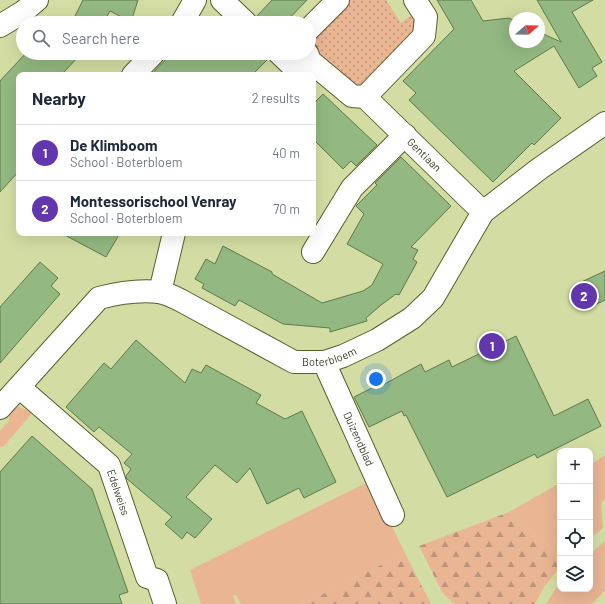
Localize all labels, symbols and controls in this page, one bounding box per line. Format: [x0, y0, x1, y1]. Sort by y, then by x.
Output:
north arrow [509, 12, 545, 48]
search box [16, 16, 316, 60]
icon: search [30, 27, 52, 49]
text: Search here [62, 29, 140, 47]
text: Nearby [32, 88, 86, 108]
text: 2 results [252, 90, 300, 106]
street label: Gentiaan [405, 135, 444, 174]
text: De Klimboom [70, 136, 158, 154]
text: 1 [43, 145, 47, 161]
text: 40 m [272, 145, 300, 161]
text: School · Boterbloem [70, 154, 183, 170]
text: Montessorischool Venray [70, 192, 237, 210]
text: 2 [41, 201, 49, 217]
text: 70 m [273, 201, 300, 217]
text: School · Boterbloem [70, 210, 183, 226]
pin: 2 [571, 281, 597, 311]
pin: 1 [479, 331, 505, 361]
street label: Boterbloem [302, 344, 358, 368]
your location [366, 369, 386, 389]
street label: Duizendblad [341, 410, 377, 468]
map controls [557, 448, 593, 592]
button: + [557, 448, 593, 484]
street label: Edelweiss [105, 467, 133, 517]
button: − [557, 484, 593, 520]
button: locate [557, 520, 593, 556]
button: layers [557, 556, 593, 592]

